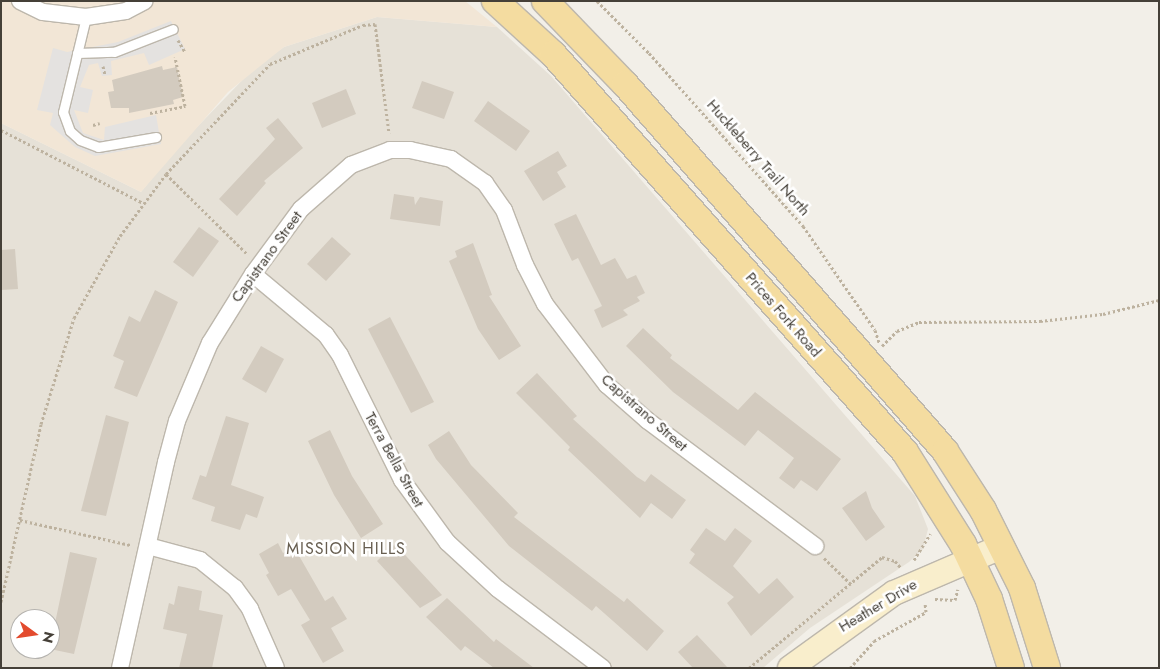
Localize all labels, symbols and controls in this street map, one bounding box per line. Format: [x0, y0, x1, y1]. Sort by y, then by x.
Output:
street label: Huckleberry Trail North [703, 96, 813, 220]
street label: Capistrano Street [228, 208, 306, 306]
street label: Prices Fork Road [741, 269, 825, 361]
street label: Capistrano Street [597, 371, 691, 455]
street label: Terra Bella Street [361, 409, 427, 511]
district label: MISSION HILLS [285, 539, 407, 559]
street label: Heather Drive [836, 576, 920, 636]
north arrow [10, 609, 60, 659]
text: N [38, 630, 60, 645]

